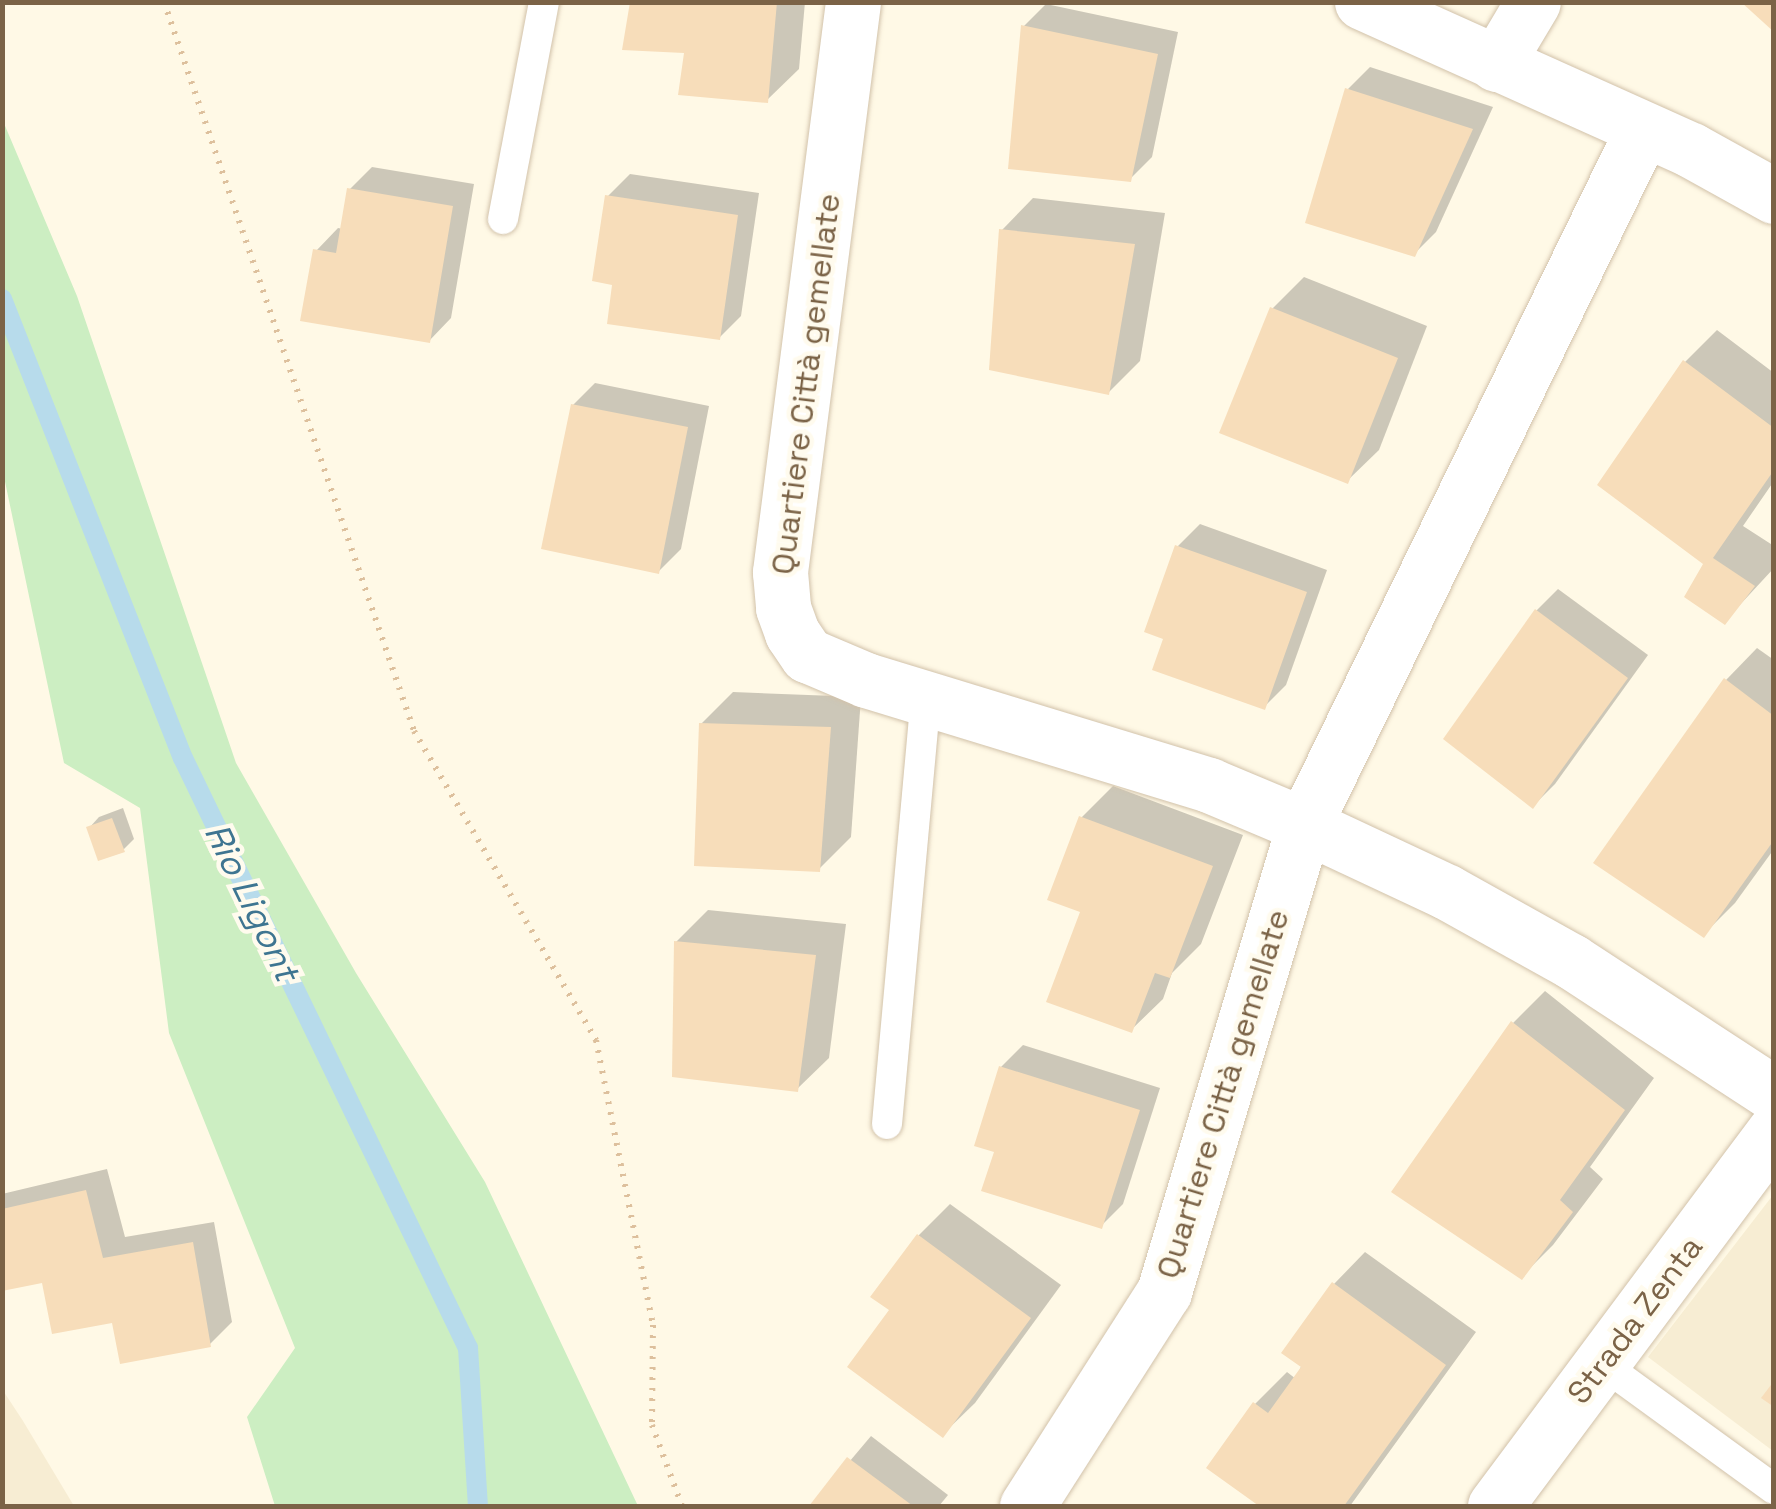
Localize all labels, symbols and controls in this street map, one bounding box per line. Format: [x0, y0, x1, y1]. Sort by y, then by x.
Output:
street label: Quartiere Città gemellate [764, 191, 848, 577]
water label: Rio Ligont [196, 816, 308, 988]
street label: Quartiere Città gemellate [1149, 905, 1297, 1283]
street label: Strada Zenta [1559, 1229, 1711, 1411]

